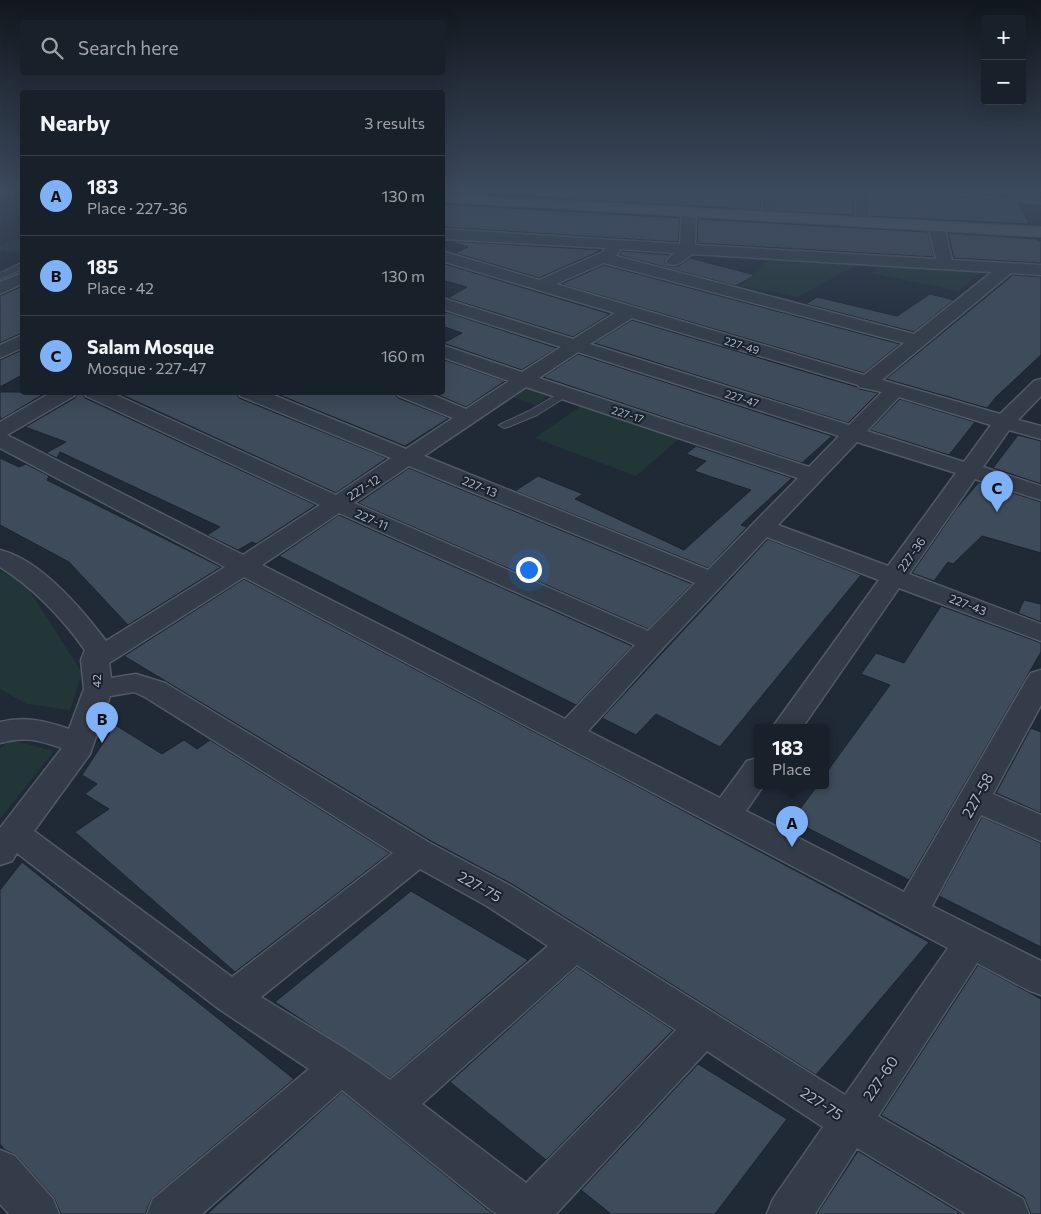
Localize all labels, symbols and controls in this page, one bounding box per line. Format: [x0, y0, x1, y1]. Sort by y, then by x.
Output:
map controls [981, 15, 1026, 105]
button: + [981, 15, 1026, 60]
search box [20, 20, 445, 75]
icon: search [38, 34, 66, 62]
text: Search here [78, 36, 178, 59]
button: − [981, 60, 1026, 105]
text: Nearby [40, 110, 110, 135]
text: 3 results [364, 113, 425, 132]
text: 183 [87, 175, 118, 198]
text: A [50, 186, 62, 205]
text: 130 m [382, 186, 425, 205]
text: Place · 227-36 [87, 198, 187, 217]
text: 185 [87, 255, 118, 278]
text: B [51, 266, 61, 285]
text: 130 m [382, 266, 425, 285]
text: Place · 42 [87, 278, 154, 297]
street label: 227-49 [723, 334, 761, 357]
text: Salam Mosque [87, 335, 214, 358]
text: C [51, 346, 61, 365]
text: 160 m [381, 346, 425, 365]
text: Mosque · 227-47 [87, 358, 206, 377]
street label: 227-47 [723, 386, 761, 410]
street label: 227-17 [610, 403, 646, 425]
street label: 227-12 [344, 471, 382, 503]
pin: C [981, 471, 1013, 512]
street label: 227-13 [460, 473, 500, 499]
street label: 227-11 [353, 505, 391, 533]
street label: 227-36 [894, 534, 928, 574]
your location [516, 557, 542, 583]
street label: 227-43 [947, 591, 989, 618]
street label: 42 [89, 674, 103, 688]
pin: B [86, 702, 118, 743]
popup [754, 724, 829, 789]
text: 183 [772, 736, 803, 759]
text: Place [772, 759, 811, 778]
street label: 227-58 [957, 769, 997, 821]
pin: A [776, 806, 808, 847]
street label: 227-75 [455, 867, 505, 905]
street label: 227-60 [859, 1052, 901, 1104]
street label: 227-75 [797, 1083, 847, 1123]

